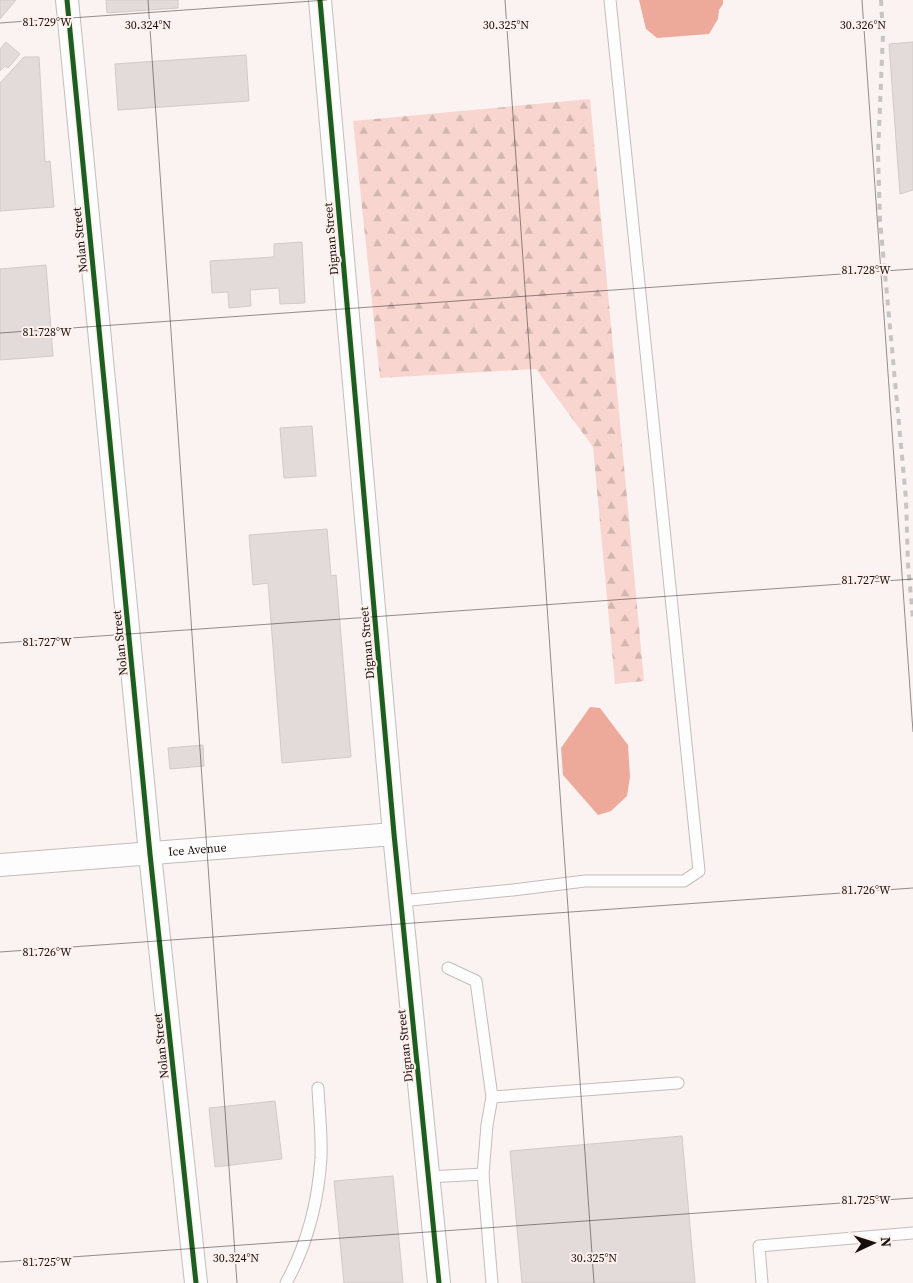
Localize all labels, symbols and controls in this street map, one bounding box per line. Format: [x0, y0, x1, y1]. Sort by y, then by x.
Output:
text: 81.729°W [22, 14, 72, 30]
text: 30.324°N [125, 17, 171, 33]
text: 30.325°N [483, 17, 529, 33]
text: 30.326°N [840, 17, 886, 33]
street label: Dignan Street [320, 202, 342, 276]
street label: Nolan Street [69, 206, 91, 274]
text: 81.728°W [841, 262, 891, 278]
text: 81.728°W [22, 324, 72, 340]
text: 81.727°W [841, 572, 891, 588]
street label: Dignan Street [356, 606, 378, 680]
street label: Nolan Street [109, 609, 131, 677]
text: 81.727°W [22, 634, 72, 650]
street label: Ice Avenue [168, 839, 227, 860]
text: 81.726°W [841, 882, 891, 898]
text: 81.726°W [22, 944, 72, 960]
street label: Dignan Street [393, 1009, 417, 1083]
street label: Nolan Street [150, 1012, 172, 1080]
text: 81.725°W [841, 1192, 891, 1208]
north arrow [848, 1218, 898, 1268]
text: N [876, 1236, 896, 1248]
text: 30.324°N [213, 1250, 259, 1266]
text: 30.325°N [571, 1250, 617, 1266]
text: 81.725°W [22, 1254, 72, 1270]

